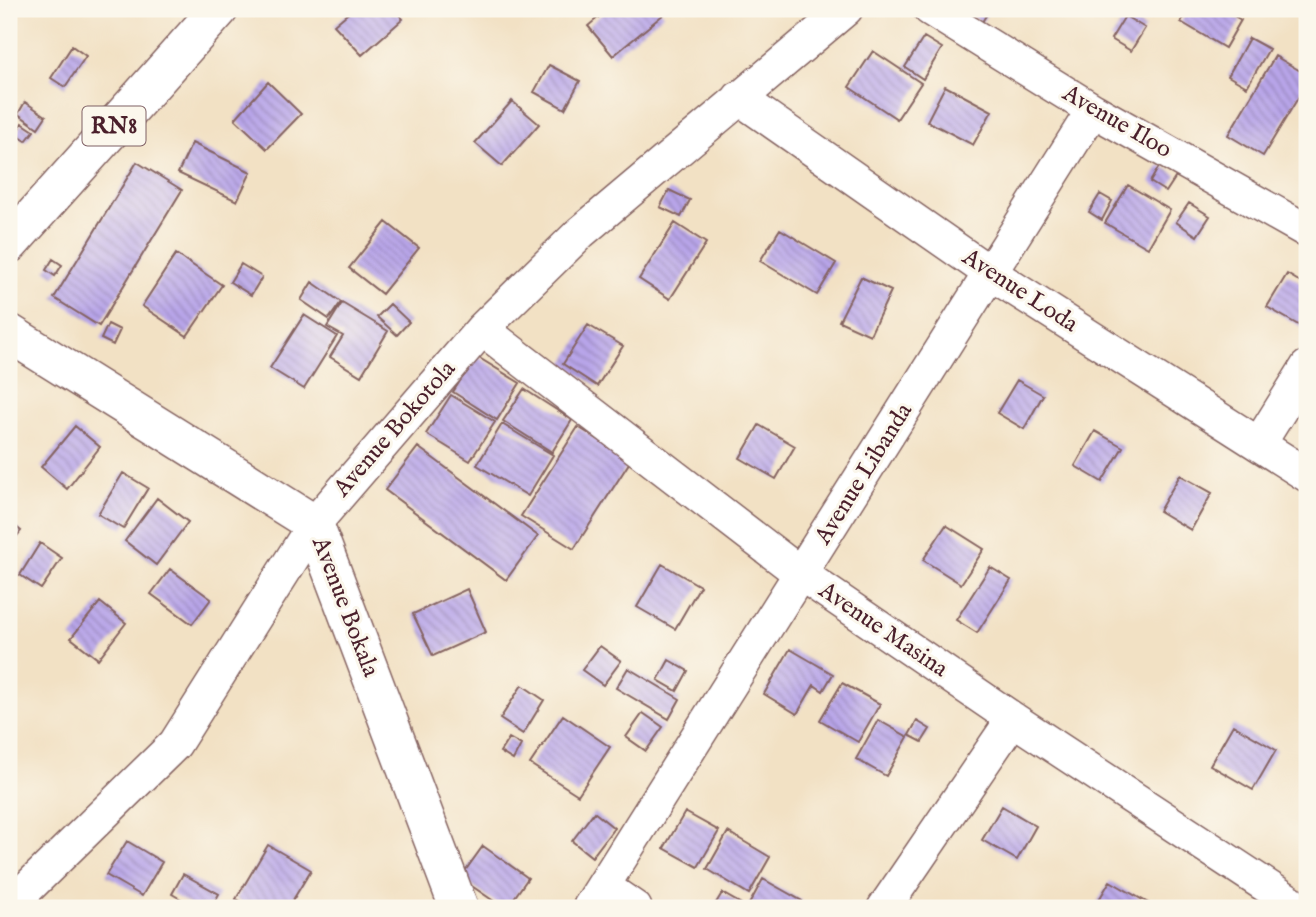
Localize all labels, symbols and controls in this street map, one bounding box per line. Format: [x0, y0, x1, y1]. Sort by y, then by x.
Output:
street label: Avenue Iloo [1056, 78, 1177, 166]
road number: RN8 [82, 106, 146, 146]
street label: Avenue Loda [955, 242, 1084, 340]
street label: Avenue Bokotola [327, 354, 463, 504]
street label: Avenue Libanda [808, 397, 920, 551]
street label: Avenue Bokala [304, 532, 386, 682]
street label: Avenue Masina [812, 575, 954, 685]

